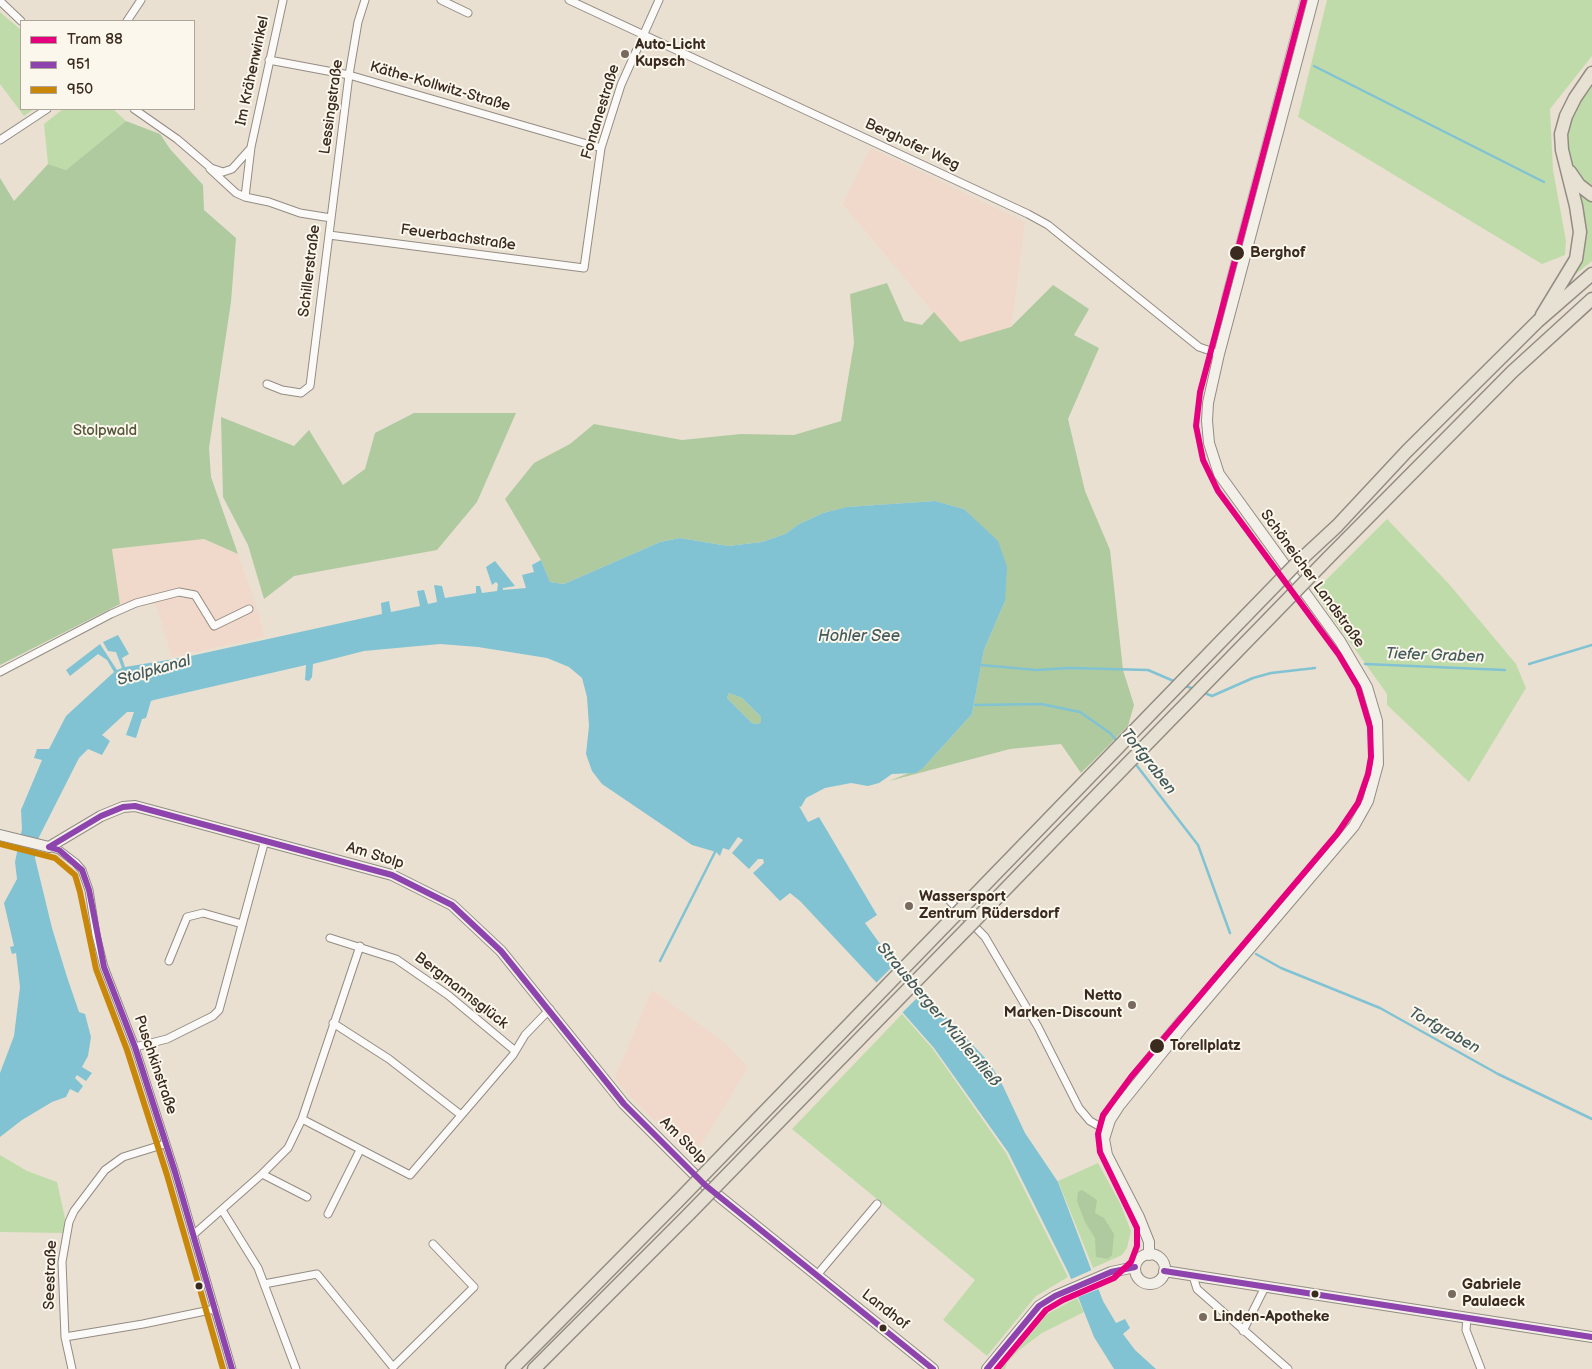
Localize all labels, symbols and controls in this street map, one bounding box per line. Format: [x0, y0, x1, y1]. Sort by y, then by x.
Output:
street label: Im Krähenwinkel [233, 15, 273, 127]
legend [20, 20, 195, 110]
text: Tram 88 [67, 30, 123, 49]
place label: Auto-Licht Kupsch [635, 36, 706, 71]
marker: Auto-Licht Kupsch [619, 48, 631, 60]
text: 951 [67, 55, 90, 74]
street label: Lessingstraße [316, 58, 348, 156]
street label: Käthe-Kollwitz-Straße [368, 58, 512, 116]
street label: Fontanestraße [578, 62, 624, 162]
text: 950 [67, 80, 93, 99]
street label: Berghofer Weg [862, 115, 962, 175]
street label: Feuerbachstraße [399, 221, 517, 255]
street label: Schillerstraße [295, 224, 325, 318]
marker: Berghof [1228, 244, 1246, 262]
place label: Berghof [1250, 244, 1305, 262]
park label: Stolpwald [73, 422, 137, 440]
street label: Schöneicher Landstraße [1256, 507, 1368, 651]
water label: Hohler See [818, 627, 900, 647]
water label: Tiefer Graben [1385, 645, 1485, 667]
water label: Stolpkanal [115, 651, 193, 691]
water label: Torfgraben [1116, 725, 1180, 799]
street label: Am Stolp [344, 839, 406, 873]
place label: Wassersport Zentrum Rüdersdorf [919, 888, 1060, 923]
marker: Wassersport Zentrum Rüdersdorf [903, 900, 915, 912]
water label: Strausberger Mühlenfließ [872, 939, 1004, 1091]
street label: Bergmannsglück [411, 949, 511, 1033]
place label: Netto Marken-Discount [1004, 987, 1122, 1022]
marker: Netto Marken-Discount [1126, 999, 1138, 1011]
water label: Torfgraben [1405, 1004, 1483, 1058]
street label: Puschkinstraße [130, 1013, 180, 1117]
marker: Torellplatz [1148, 1037, 1166, 1055]
place label: Torellplatz [1170, 1037, 1241, 1055]
street label: Am Stolp [656, 1114, 710, 1168]
street label: Seestraße [41, 1240, 61, 1310]
place label: Gabriele Paulaeck [1462, 1276, 1525, 1311]
unlabelled marker [194, 1281, 204, 1291]
street label: Landhof [858, 1286, 912, 1334]
marker: Gabriele Paulaeck [1446, 1288, 1458, 1300]
unlabelled marker [1310, 1289, 1320, 1299]
place label: Linden-Apotheke [1213, 1308, 1329, 1326]
marker: Linden-Apotheke [1197, 1311, 1209, 1323]
unlabelled marker [878, 1323, 888, 1333]

